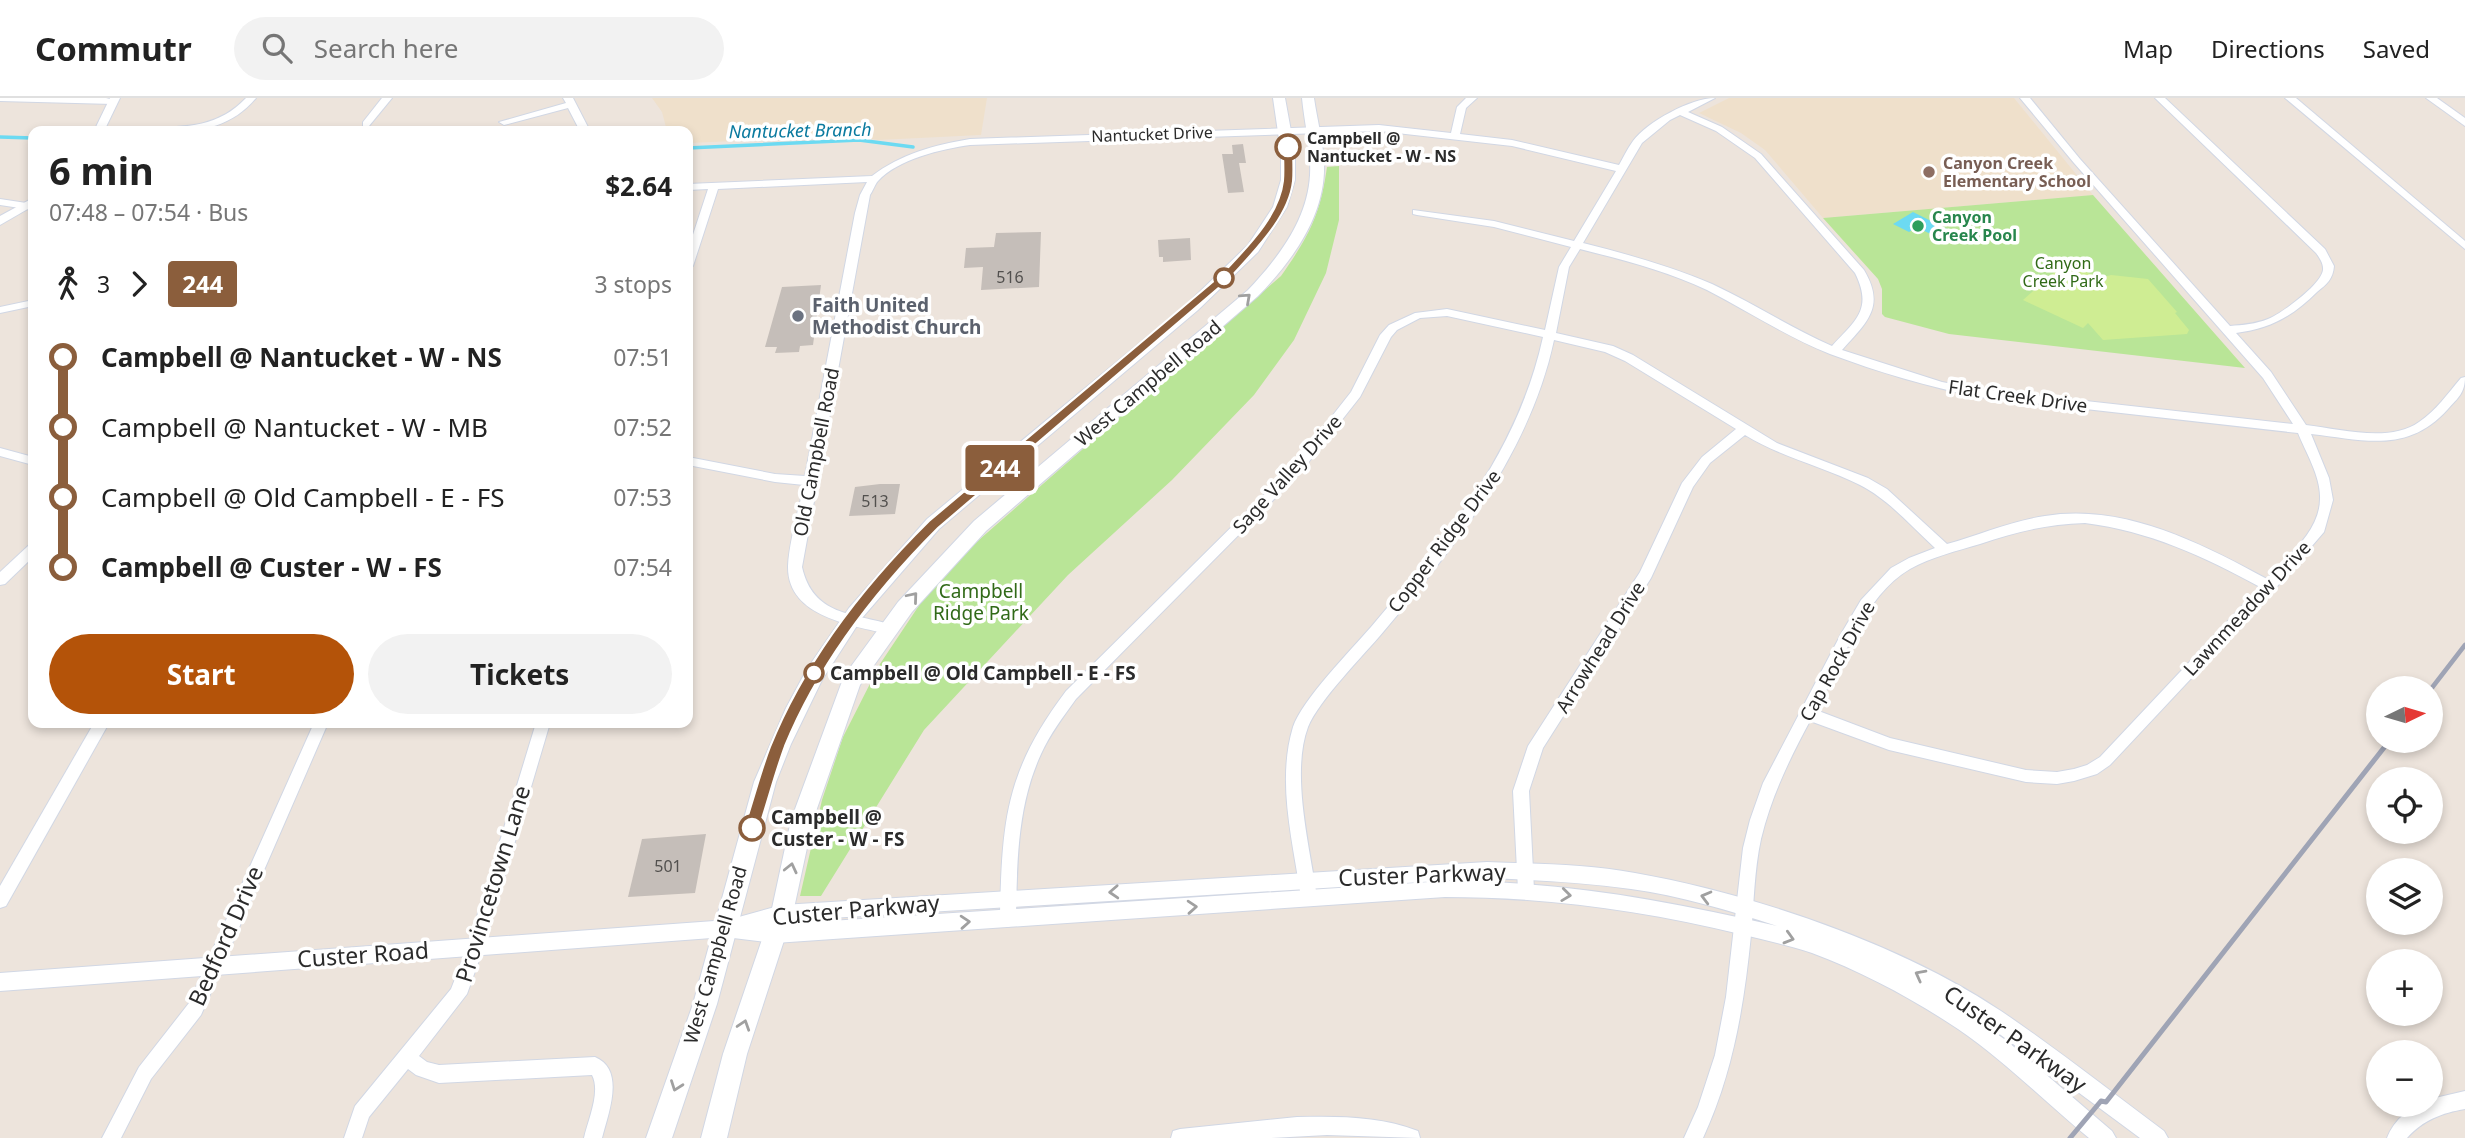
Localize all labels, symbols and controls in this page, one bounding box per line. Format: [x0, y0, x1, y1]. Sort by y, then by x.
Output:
search box [234, 17, 724, 80]
text: Commutr [35, 26, 192, 71]
icon: search [258, 29, 296, 67]
text: Search here [314, 30, 458, 66]
text: Map [2123, 32, 2173, 65]
text: Directions [2211, 32, 2325, 65]
text: Saved [2363, 32, 2430, 65]
water label: Nantucket Branch [728, 117, 872, 143]
street label: Nantucket Drive [1091, 121, 1213, 147]
place label: Campbell @ Nantucket - W - NS [1307, 127, 1456, 167]
marker: Campbell @ Nantucket - W - NS [1275, 134, 1301, 160]
text: 6 min [49, 144, 154, 196]
place label: Canyon Creek Elementary School [1943, 152, 2091, 192]
marker: Canyon Creek Elementary School [1921, 164, 1937, 180]
text: $2.64 [605, 168, 672, 204]
text: 07:48 – 07:54 · Bus [49, 196, 248, 228]
place label: Canyon Creek Pool [1932, 206, 2017, 246]
marker: Canyon Creek Pool [1910, 218, 1926, 234]
park label: Canyon Creek Park [2023, 252, 2104, 292]
icon: walk [49, 265, 87, 303]
icon: forward [120, 265, 158, 303]
house number: 516 [996, 266, 1024, 288]
text: 244 [182, 267, 223, 300]
text: 3 [97, 268, 110, 300]
text: 3 stops [594, 268, 672, 300]
unlabelled marker [1214, 268, 1234, 288]
place label: Faith United Methodist Church [812, 292, 981, 340]
one-way arrow [1238, 294, 1251, 306]
marker: Faith United Methodist Church [790, 308, 806, 324]
street label: West Campbell Road [1069, 314, 1227, 452]
text: Campbell @ Nantucket - W - NS [101, 339, 502, 375]
text: 07:51 [613, 341, 672, 373]
street label: Old Campbell Road [787, 365, 845, 539]
street label: Flat Creek Drive [1947, 373, 2089, 419]
text: Campbell @ Nantucket - W - MB [101, 409, 488, 445]
street label: Sage Valley Drive [1227, 409, 1347, 539]
text: 07:52 [613, 411, 672, 443]
line badge: 244 [960, 445, 1040, 491]
text: 244 [979, 451, 1021, 484]
street label: Copper Ridge Drive [1382, 464, 1506, 618]
text: Campbell @ Old Campbell - E - FS [101, 479, 504, 515]
text: 07:53 [613, 481, 672, 513]
house number: 513 [861, 490, 889, 512]
street label: Lawnmeadow Drive [2177, 535, 2317, 681]
text: Campbell @ Custer - W - FS [101, 549, 442, 585]
text: 07:54 [613, 551, 672, 583]
street label: Arrowhead Drive [1549, 576, 1651, 718]
park label: Campbell Ridge Park [933, 578, 1029, 626]
one-way arrow [905, 592, 918, 605]
street label: Cap Rock Drive [1793, 596, 1881, 726]
button: Start [49, 634, 354, 714]
button: Tickets [368, 634, 672, 714]
place label: Campbell @ Old Campbell - E - FS [830, 660, 1136, 686]
marker: Campbell @ Old Campbell - E - FS [804, 663, 824, 683]
north arrow [2366, 676, 2443, 752]
map controls [2366, 676, 2443, 1117]
button: locate [2366, 767, 2443, 844]
street label: Provincetown Lane [447, 781, 537, 986]
place label: Campbell @ Custer - W - FS [771, 804, 904, 852]
marker: Campbell @ Custer - W - FS [739, 815, 765, 841]
house number: 501 [654, 855, 682, 877]
street label: Custer Parkway [1338, 855, 1507, 893]
button: layers [2366, 858, 2443, 935]
street label: Bedford Drive [180, 861, 270, 1011]
one-way arrow [783, 862, 797, 874]
street label: West Campbell Road [677, 863, 753, 1047]
one-way arrow [1109, 884, 1120, 899]
street label: Custer Parkway [771, 886, 941, 932]
one-way arrow [1560, 887, 1572, 902]
one-way arrow [1701, 891, 1713, 905]
one-way arrow [1187, 900, 1198, 915]
one-way arrow [960, 915, 971, 930]
one-way arrow [1783, 930, 1795, 945]
street label: Custer Road [296, 933, 430, 975]
button: + [2366, 949, 2443, 1026]
one-way arrow [1914, 970, 1927, 983]
street label: Custer Parkway [1938, 977, 2094, 1100]
one-way arrow [736, 1019, 751, 1031]
button: − [2366, 1040, 2443, 1117]
one-way arrow [670, 1080, 684, 1092]

